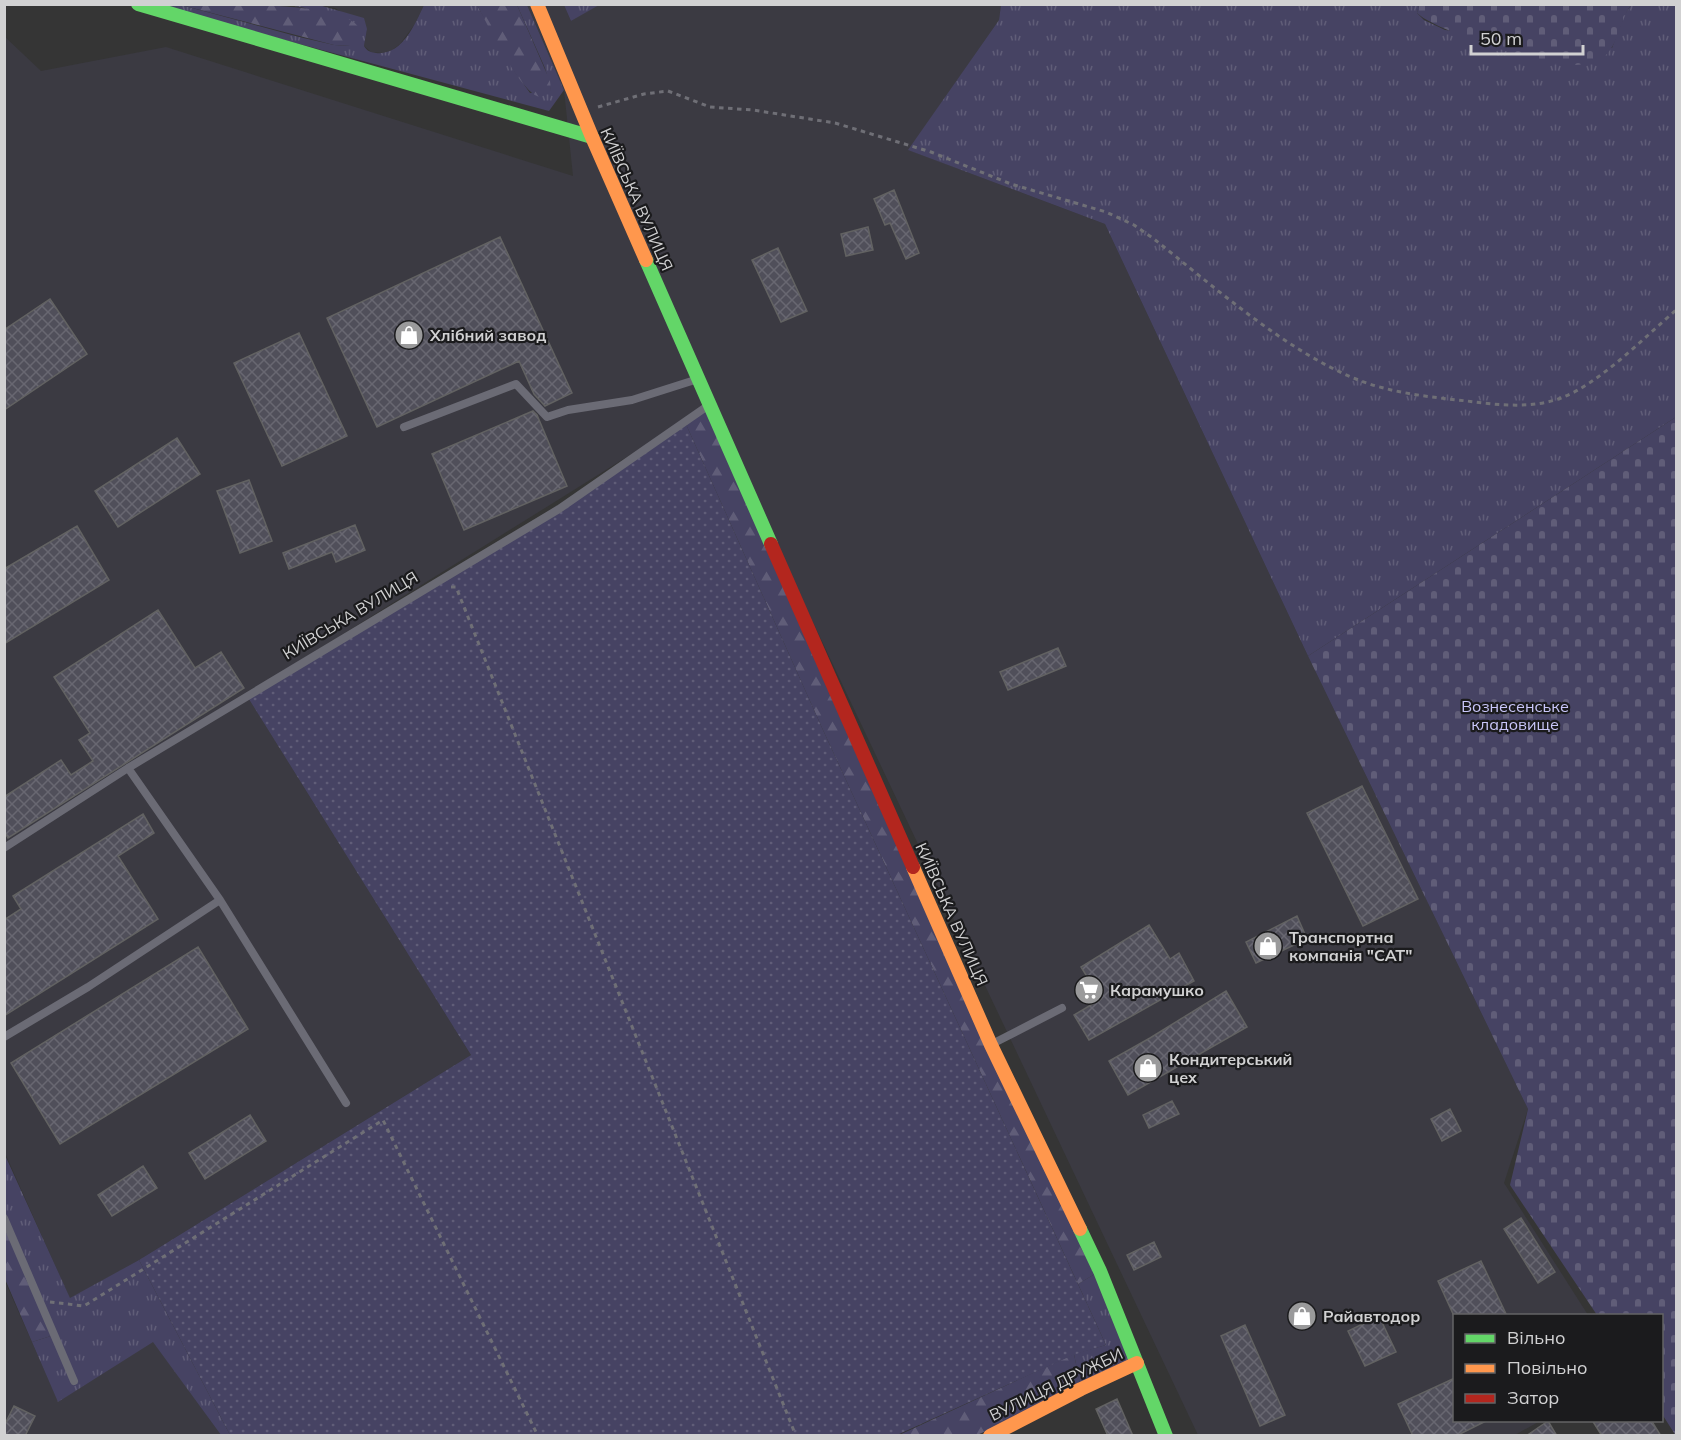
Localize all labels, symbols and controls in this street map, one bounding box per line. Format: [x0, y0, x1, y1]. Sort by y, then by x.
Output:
scale bar [1471, 18, 1584, 56]
text: 50 m [1480, 27, 1522, 50]
street label: КИЇВСЬКА ВУЛИЦЯ [596, 124, 678, 274]
shop icon: Хлібний завод [393, 319, 425, 351]
place label: Хлібний завод [429, 325, 546, 345]
street label: КИЇВСЬКА ВУЛИЦЯ [279, 567, 421, 663]
park label: Вознесенське кладовище [1461, 696, 1569, 734]
street label: КИЇВСЬКА ВУЛИЦЯ [911, 839, 993, 989]
place label: Транспортна компанія "САТ" [1289, 927, 1412, 965]
shop icon: Транспортна компанія "САТ" [1252, 930, 1284, 962]
supermarket icon: Карамушко [1073, 974, 1105, 1006]
place label: Карамушко [1110, 980, 1204, 1000]
place label: Кондитерський цех [1169, 1049, 1292, 1087]
shop icon: Кондитерський цех [1132, 1052, 1164, 1084]
shop icon: Райавтодор [1286, 1300, 1318, 1332]
place label: Райавтодор [1323, 1306, 1420, 1326]
legend [1453, 1314, 1663, 1422]
text: Вільно [1507, 1326, 1565, 1349]
street label: ВУЛИЦЯ ДРУЖБИ [986, 1343, 1126, 1425]
text: Повільно [1507, 1356, 1587, 1379]
text: Затор [1507, 1386, 1559, 1409]

